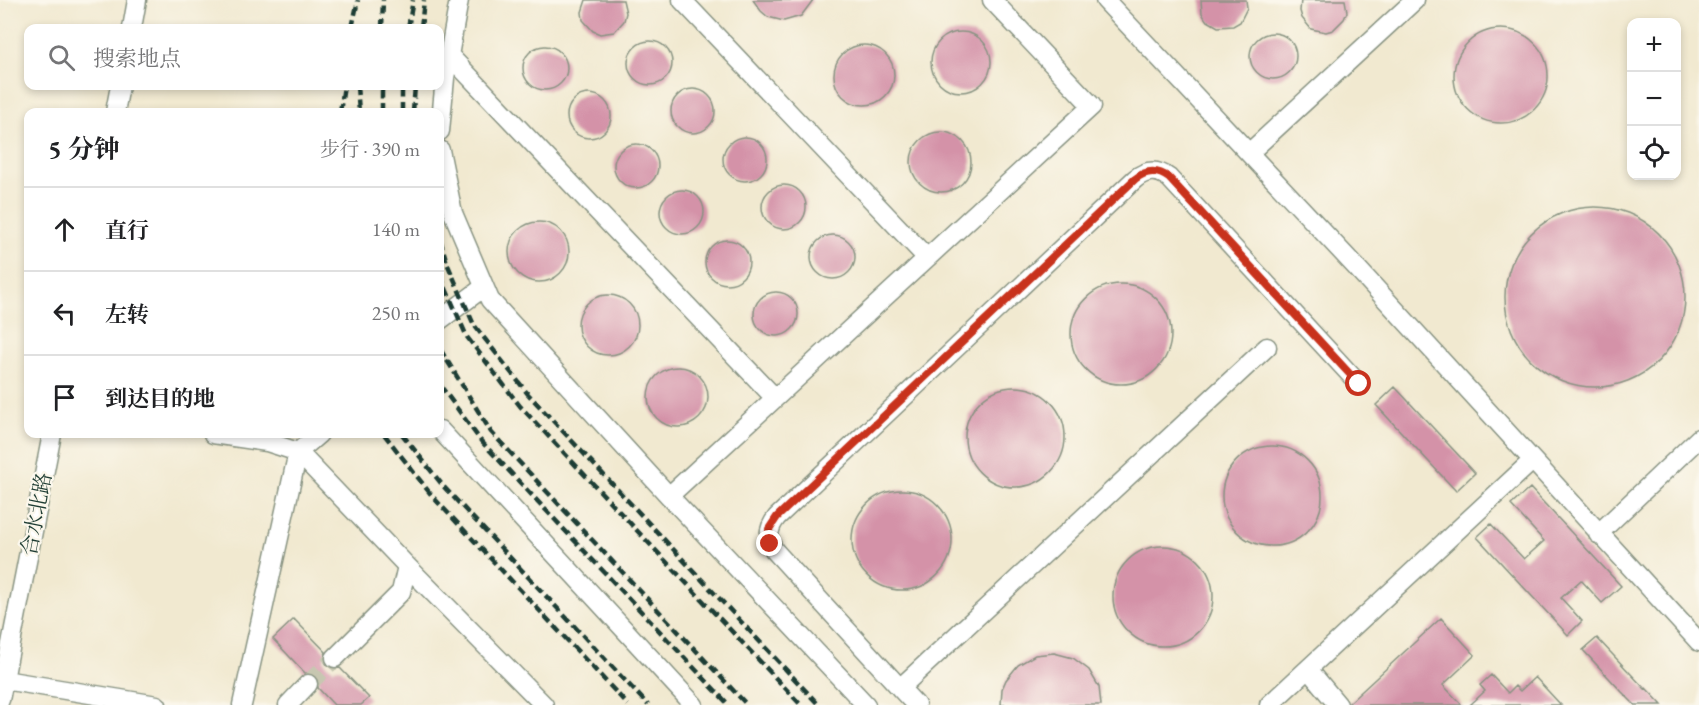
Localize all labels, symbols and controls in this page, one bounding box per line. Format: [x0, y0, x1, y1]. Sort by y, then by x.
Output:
map controls [1627, 18, 1681, 180]
button: + [1627, 18, 1681, 72]
search box [24, 24, 444, 90]
icon: search [45, 41, 78, 74]
text: 搜索地点 [93, 44, 181, 73]
button: − [1627, 72, 1681, 126]
button: locate [1627, 126, 1681, 180]
text: 5 分钟 [48, 132, 120, 166]
text: 步行 · 390 m [320, 136, 420, 162]
icon: ahead [48, 213, 81, 246]
text: 直行 [105, 216, 149, 245]
text: 140 m [372, 216, 420, 242]
icon: left [48, 297, 81, 330]
text: 左转 [105, 300, 149, 329]
text: 250 m [372, 300, 420, 326]
route start [1345, 370, 1371, 396]
icon: arrive [48, 381, 81, 414]
text: 到达目的地 [105, 384, 215, 413]
street label: 合水北路 [15, 470, 57, 558]
route end [756, 530, 782, 556]

